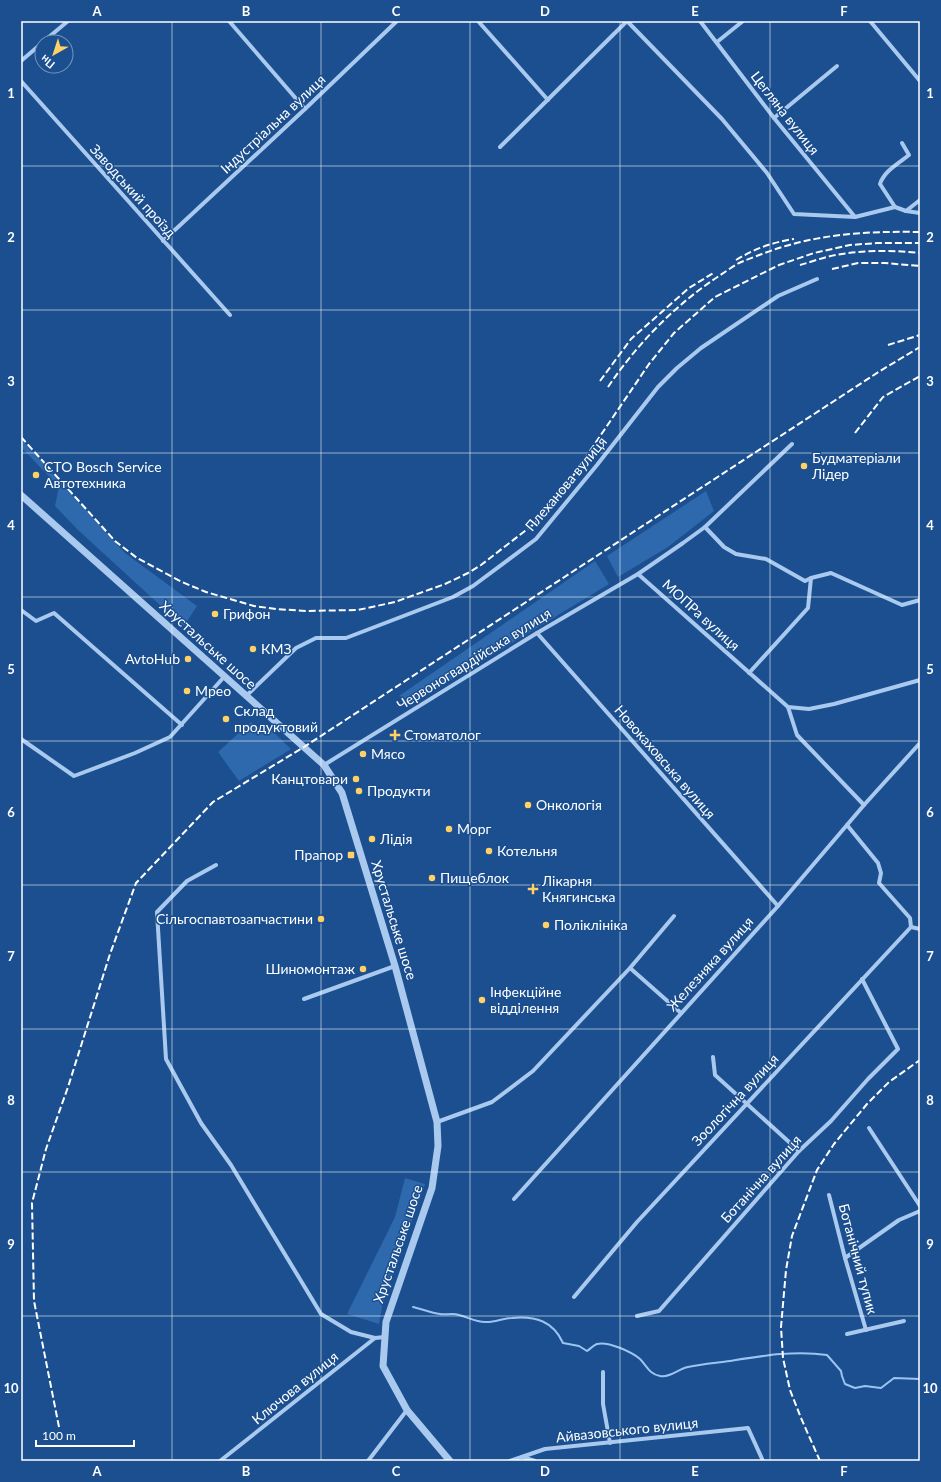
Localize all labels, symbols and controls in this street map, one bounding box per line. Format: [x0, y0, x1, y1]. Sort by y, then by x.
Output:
text: A [91, 3, 102, 19]
text: B [242, 3, 251, 19]
text: C [392, 3, 401, 19]
text: D [540, 3, 550, 19]
text: E [691, 3, 699, 19]
text: F [840, 3, 848, 19]
north arrow [34, 34, 74, 74]
text: Пн [38, 53, 57, 72]
street label: Цегляна вулиця [748, 68, 823, 158]
street label: Індустріальна вулиця [217, 71, 329, 177]
text: 1 [7, 85, 15, 101]
text: 1 [926, 85, 934, 101]
street label: Заводський проїзд [87, 140, 180, 241]
text: 2 [7, 229, 15, 245]
text: 2 [926, 229, 934, 245]
text: 3 [7, 373, 15, 389]
text: 3 [926, 373, 934, 389]
street label: Плеханова вулиця [521, 433, 610, 534]
place label: Будматеріали Лідер [811, 449, 901, 482]
place label: СТО Bosch Service Автотехника [44, 458, 162, 491]
marker: Будматеріали Лідер [799, 461, 809, 471]
marker: СТО Bosch Service Автотехника [31, 470, 41, 480]
text: 4 [7, 517, 15, 533]
text: 4 [926, 517, 934, 533]
street label: МОПРа вулиця [659, 575, 744, 654]
street label: Хрустальське шосе [157, 597, 260, 692]
street label: Червоногвардійська вулиця [394, 604, 554, 713]
place label: Грифон [223, 605, 271, 622]
marker: Грифон [210, 609, 220, 619]
place label: КМЗ [261, 640, 291, 657]
marker: КМЗ [248, 644, 258, 654]
place label: AvtoHub [125, 650, 180, 667]
marker: AvtoHub [183, 654, 193, 664]
text: 5 [7, 661, 15, 677]
text: 5 [926, 661, 934, 677]
place label: Мрео [195, 682, 231, 699]
marker: Мрео [182, 686, 192, 696]
street label: Новокаховська вулиця [611, 701, 719, 822]
place label: Склад продуктовий [234, 702, 318, 735]
marker: Склад продуктовий [221, 714, 231, 724]
place label: Стоматолог [404, 726, 481, 743]
marker: Стоматолог [389, 729, 401, 741]
place label: Мясо [371, 745, 405, 762]
marker: Мясо [358, 749, 368, 759]
place label: Канцтовари [271, 770, 348, 787]
marker: Канцтовари [351, 774, 361, 784]
place label: Продукти [367, 782, 431, 799]
marker: Продукти [354, 786, 364, 796]
place label: Онкологія [536, 796, 602, 813]
marker: Онкологія [523, 800, 533, 810]
text: 6 [7, 804, 15, 820]
text: 6 [926, 804, 934, 820]
place label: Морг [457, 820, 492, 837]
marker: Морг [444, 824, 454, 834]
place label: Лідія [379, 830, 412, 847]
marker: Лідія [367, 834, 377, 844]
place label: Котельня [497, 842, 557, 859]
place label: Прапор [294, 846, 343, 863]
marker: Котельня [484, 846, 494, 856]
marker: Прапор [346, 850, 356, 860]
street label: Хрустальське шосе [368, 858, 421, 982]
place label: Пищеблок [440, 869, 510, 886]
place label: Лікарня Княгинська [541, 872, 615, 905]
marker: Пищеблок [427, 873, 437, 883]
marker: Лікарня Княгинська [527, 883, 539, 895]
place label: Сільгоспавтозапчастини [156, 910, 313, 927]
street label: Железняка вулиця [663, 913, 756, 1014]
marker: Сільгоспавтозапчастини [316, 914, 326, 924]
place label: Поліклініка [554, 916, 628, 933]
marker: Поліклініка [541, 920, 551, 930]
text: 7 [7, 948, 15, 964]
text: 7 [926, 948, 934, 964]
place label: Шиномонтаж [265, 960, 355, 977]
marker: Шиномонтаж [358, 964, 368, 974]
place label: Інфекційне відділення [490, 983, 561, 1016]
marker: Інфекційне відділення [477, 995, 487, 1005]
street label: Зоологічна вулиця [688, 1050, 782, 1149]
text: 8 [7, 1092, 15, 1108]
text: 8 [926, 1092, 934, 1108]
street label: Ботанічна вулиця [717, 1131, 804, 1226]
street label: Хрустальське шосе [369, 1182, 426, 1305]
street label: Ботанічний тупик [836, 1202, 882, 1317]
text: 9 [7, 1236, 15, 1252]
text: 9 [926, 1236, 934, 1252]
street label: Ключова вулиця [248, 1348, 341, 1428]
text: 10 [3, 1380, 19, 1396]
text: 10 [922, 1380, 938, 1396]
street label: Айвазовського вулиця [555, 1414, 699, 1445]
scale bar [36, 1422, 134, 1448]
text: 100 m [42, 1428, 76, 1443]
text: A [91, 1463, 102, 1479]
text: B [242, 1463, 251, 1479]
text: C [392, 1463, 401, 1479]
text: D [540, 1463, 550, 1479]
text: E [691, 1463, 699, 1479]
text: F [840, 1463, 848, 1479]

